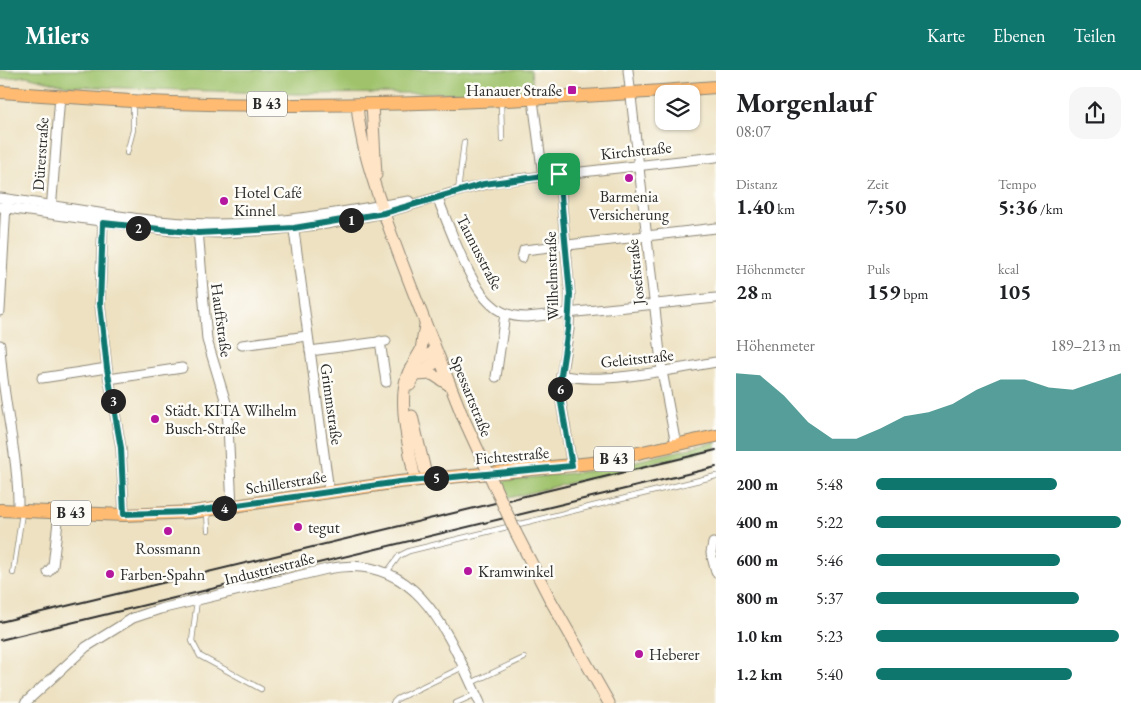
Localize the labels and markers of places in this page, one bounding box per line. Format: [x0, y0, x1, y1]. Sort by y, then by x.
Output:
place label: Hanauer Straße [466, 80, 562, 101]
marker: Hanauer Straße [566, 84, 578, 96]
pin [538, 153, 580, 195]
marker: Barmenia Versicherung [623, 172, 635, 184]
place label: Hotel Café Kinnel [234, 182, 302, 221]
place label: Barmenia Versicherung [589, 186, 670, 225]
marker: Hotel Café Kinnel [218, 195, 230, 207]
pin: 1 [338, 208, 364, 232]
pin: 2 [126, 216, 150, 240]
pin: 6 [548, 376, 572, 402]
pin: 3 [100, 388, 126, 414]
place label: Städt. KITA Wilhelm Busch-Straße [165, 400, 297, 439]
marker: Städt. KITA Wilhelm Busch-Straße [149, 413, 161, 425]
pin: 5 [424, 466, 448, 490]
pin: 4 [212, 496, 236, 520]
place label: tegut [308, 517, 340, 538]
marker: tegut [292, 521, 304, 533]
marker: Rossmann [162, 525, 174, 537]
place label: Rossmann [135, 538, 201, 559]
place label: Kramwinkel [478, 561, 554, 582]
place label: Farben-Spahn [120, 564, 206, 585]
marker: Kramwinkel [462, 565, 474, 577]
marker: Farben-Spahn [104, 568, 116, 580]
place label: Heberer [649, 644, 700, 665]
marker: Heberer [633, 648, 645, 660]

